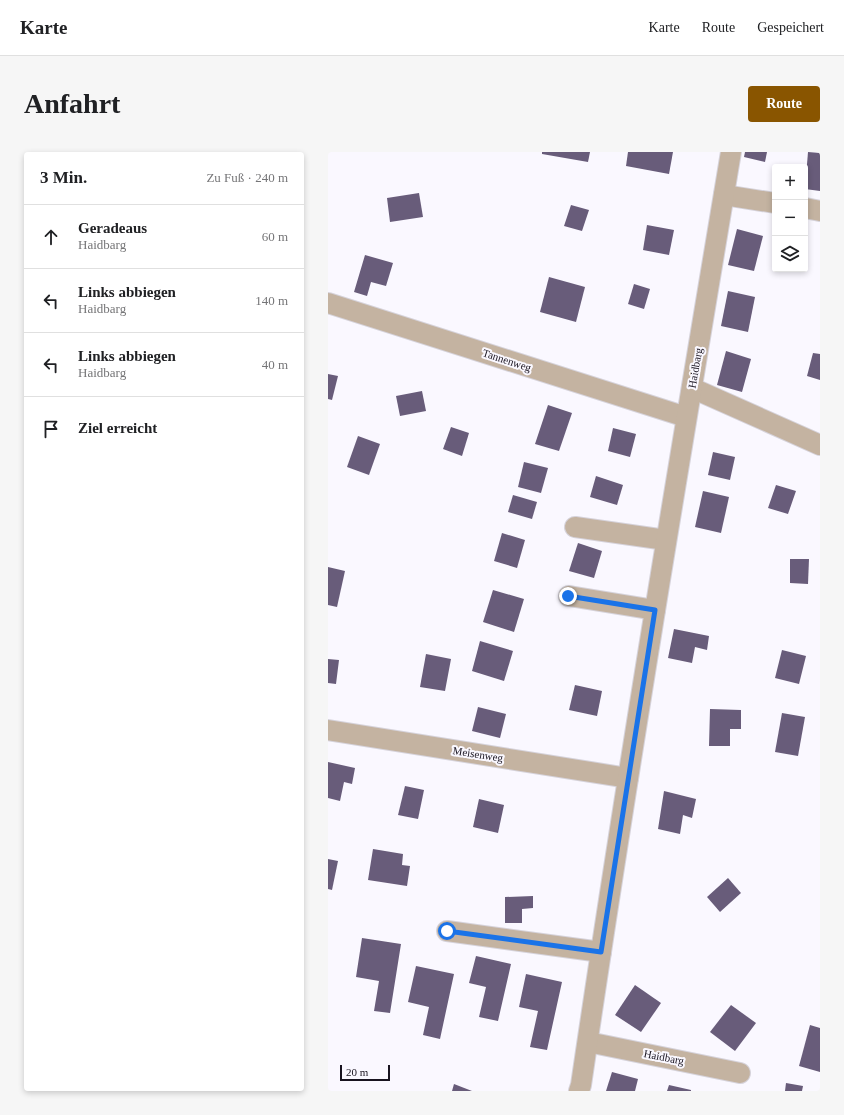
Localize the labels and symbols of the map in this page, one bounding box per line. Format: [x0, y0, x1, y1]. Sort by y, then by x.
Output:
street label: Tannenweg [481, 346, 533, 374]
street label: Haidbarg [686, 346, 705, 389]
route end [559, 587, 577, 605]
street label: Meisenweg [452, 744, 504, 764]
route start [438, 922, 456, 940]
street label: Haidbarg [643, 1047, 686, 1067]
scale bar [340, 1063, 390, 1082]

